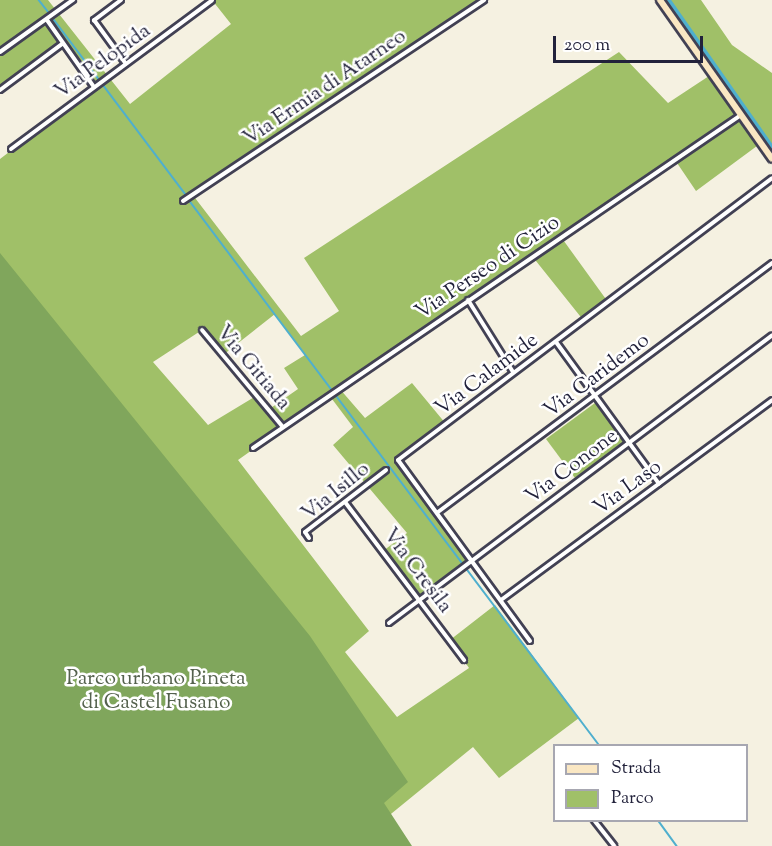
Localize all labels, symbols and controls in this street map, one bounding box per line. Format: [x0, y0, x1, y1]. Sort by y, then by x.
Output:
street label: Via Pelopida [50, 19, 156, 105]
street label: Via Ermia di Atarneo [239, 24, 411, 152]
scale bar [556, 24, 706, 62]
text: 200 m [564, 33, 610, 59]
street label: Via Perseo di Cizio [411, 210, 565, 326]
street label: Via Gitiada [210, 320, 296, 416]
street label: Via Calamide [431, 328, 543, 422]
street label: Via Caridemo [539, 328, 655, 424]
street label: Via Conone [521, 424, 623, 510]
street label: Via Laso [589, 455, 667, 521]
street label: Via Isillo [297, 457, 375, 527]
street label: Via Cresila [377, 524, 457, 618]
park label: Parco urbano Pineta di Castel Fusano [66, 666, 246, 716]
legend [553, 744, 748, 822]
text: Strada [611, 756, 661, 782]
text: Parco [611, 786, 654, 812]

